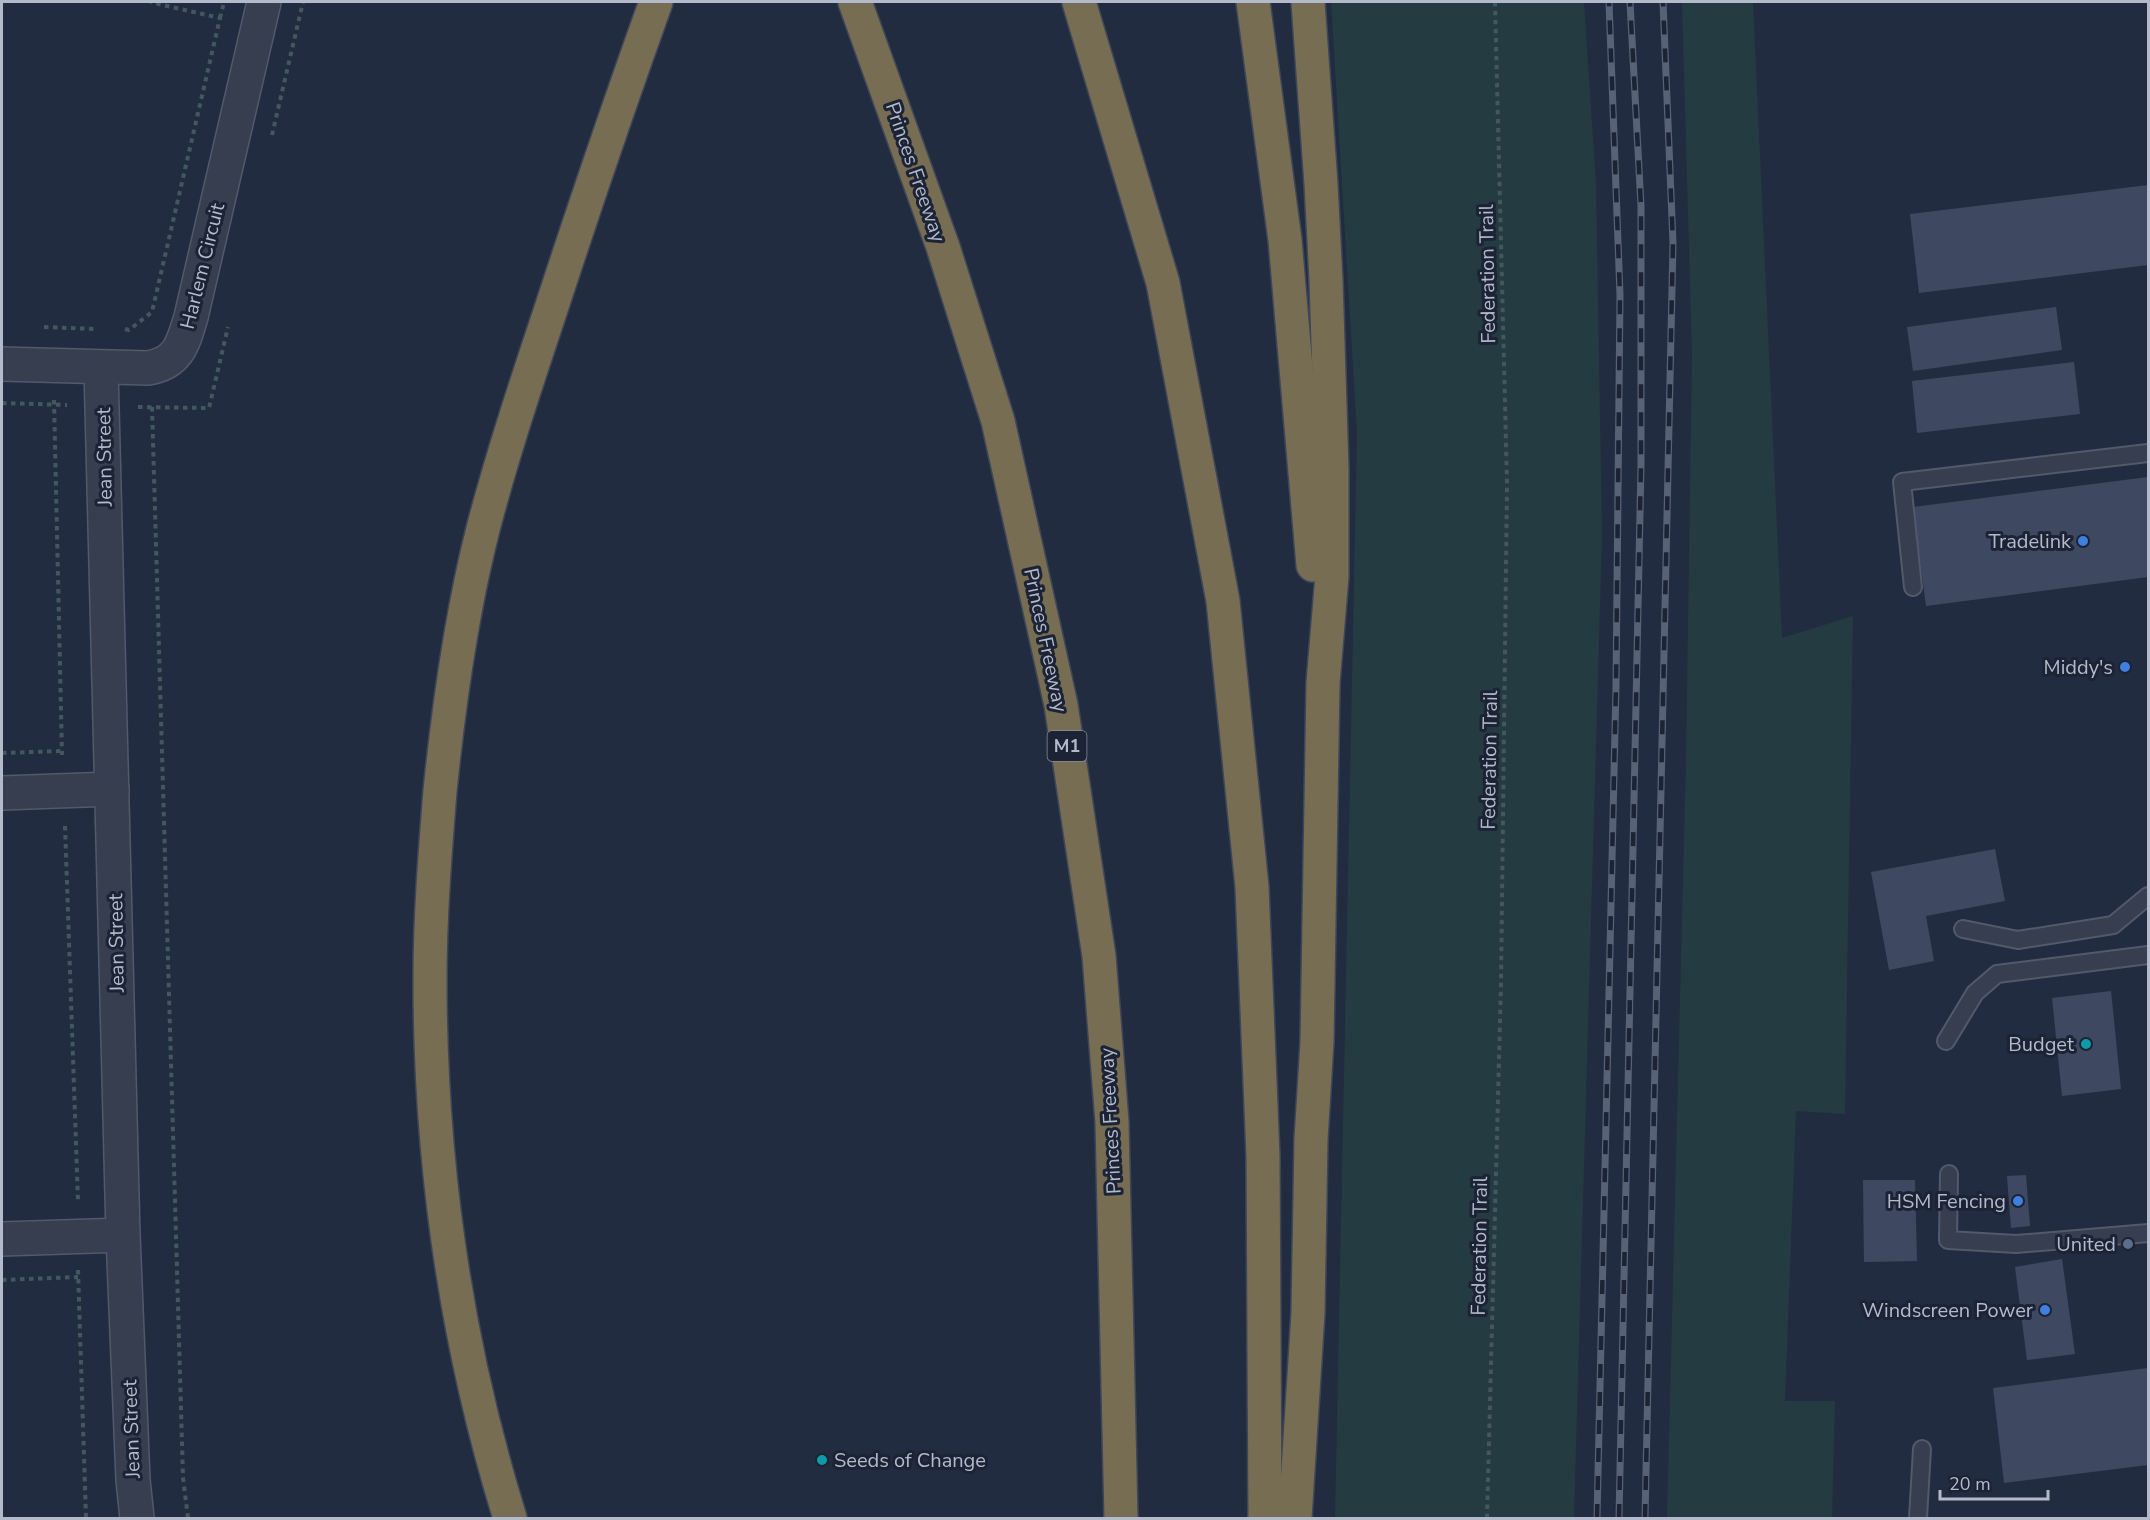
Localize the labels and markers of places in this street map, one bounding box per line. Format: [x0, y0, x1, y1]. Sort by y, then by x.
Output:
place label: Tradelink [1989, 528, 2072, 555]
marker: Tradelink [2076, 534, 2090, 548]
place label: Middy's [2044, 654, 2113, 681]
marker: Middy's [2118, 660, 2132, 674]
place label: Budget [2008, 1031, 2075, 1058]
marker: Budget [2079, 1037, 2093, 1051]
place label: HSM Fencing [1887, 1188, 2006, 1215]
marker: HSM Fencing [2011, 1194, 2025, 1208]
place label: United [2056, 1231, 2116, 1258]
marker: United [2121, 1237, 2135, 1251]
place label: Windscreen Power [1862, 1297, 2033, 1324]
marker: Windscreen Power [2038, 1303, 2052, 1317]
place label: Seeds of Change [834, 1447, 986, 1474]
marker: Seeds of Change [815, 1453, 829, 1467]

